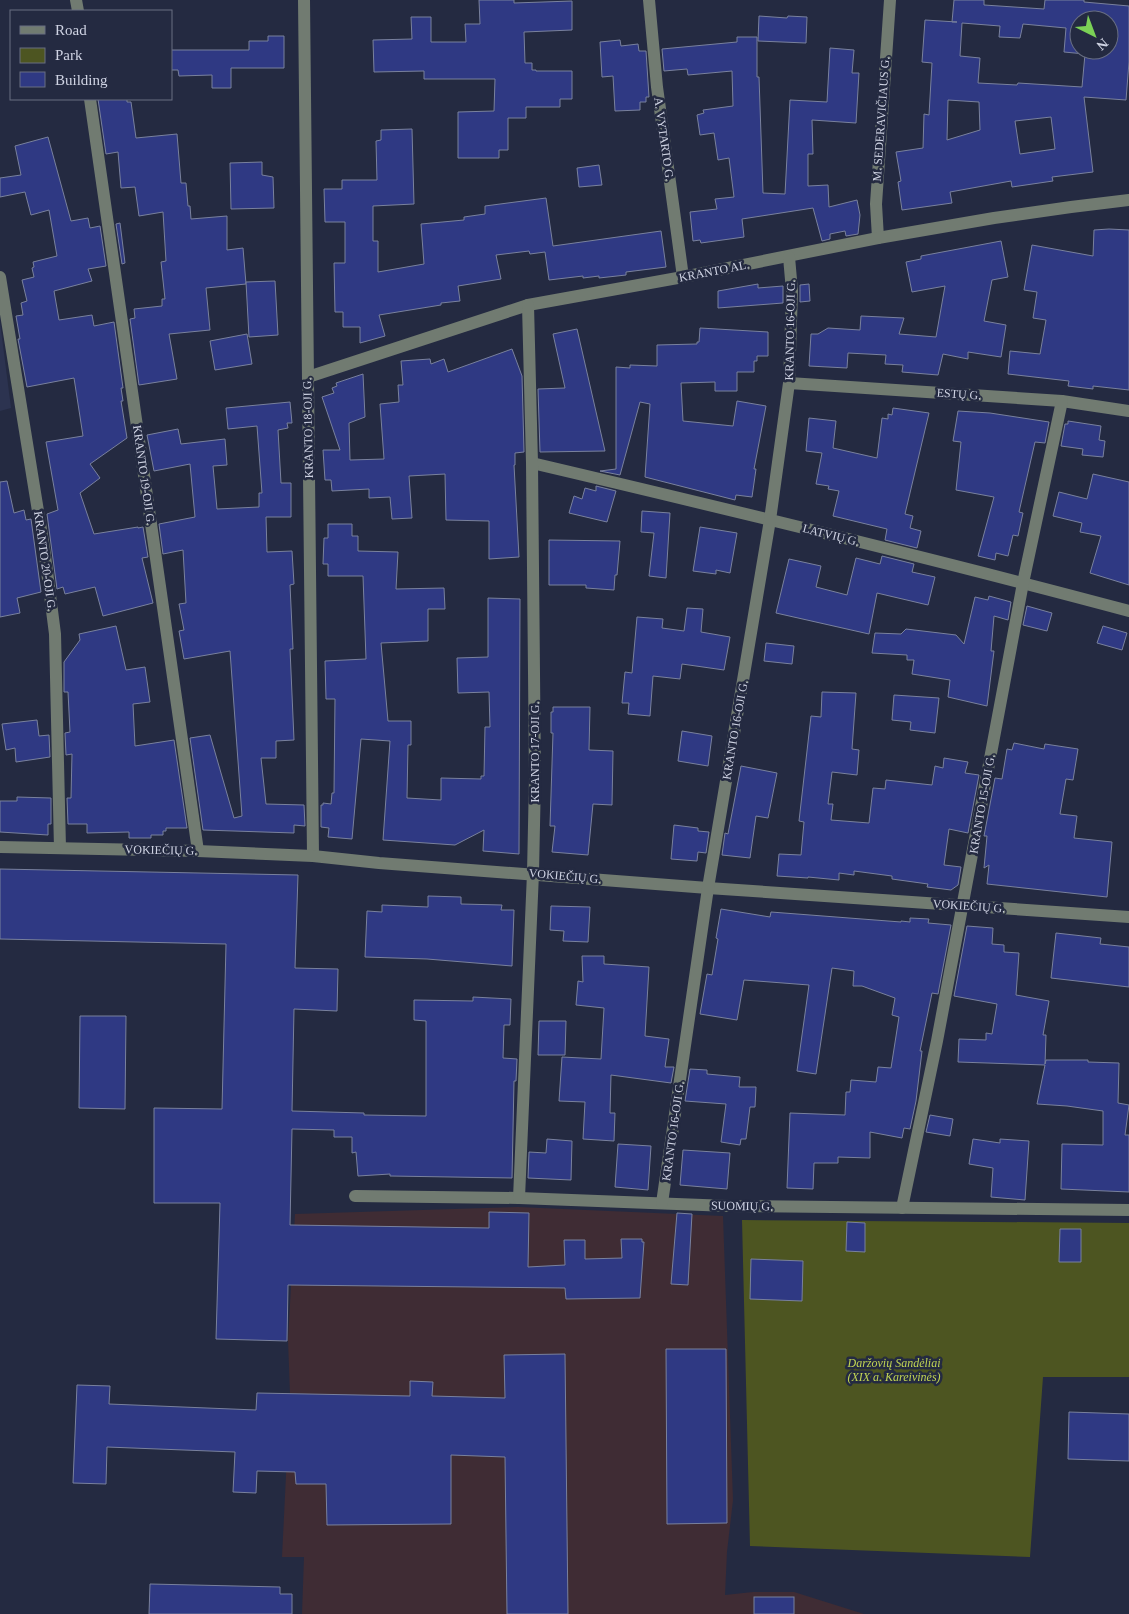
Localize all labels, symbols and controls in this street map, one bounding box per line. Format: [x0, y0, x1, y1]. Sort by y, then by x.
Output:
legend [10, 10, 172, 100]
north arrow [1069, 10, 1119, 60]
text: Road [55, 22, 87, 38]
text: N [1094, 35, 1111, 53]
text: Park [55, 47, 83, 63]
street label: M. SEDERAVIČIAUS G. [870, 56, 892, 182]
text: Building [55, 72, 108, 88]
street label: A. VYTARTO G. [651, 96, 677, 182]
street label: KRANTO AL. [678, 257, 750, 285]
street label: KRANTO 16-OJI G. [782, 279, 798, 381]
street label: KRANTO 18-OJI G. [300, 377, 316, 479]
street label: ESTŲ G. [936, 385, 982, 403]
street label: KRANTO 19-OJI G. [130, 424, 158, 526]
street label: KRANTO 20-OJI G. [31, 510, 59, 612]
street label: LATVIŲ G. [801, 521, 861, 549]
street label: KRANTO 16-OJI G. [719, 679, 751, 781]
street label: KRANTO 17-OJI G. [528, 702, 542, 802]
street label: KRANTO 15-OJI G. [966, 753, 998, 855]
street label: VOKIEČIŲ G. [125, 842, 197, 858]
street label: VOKIEČIŲ G. [528, 866, 602, 886]
street label: VOKIEČIŲ G. [932, 896, 1006, 916]
street label: KRANTO 16-OJI G. [659, 1080, 687, 1182]
street label: SUOMIŲ G. [711, 1198, 773, 1214]
park label: Daržovių Sandėliai (XIX a. Kareivinės) [847, 1356, 941, 1384]

